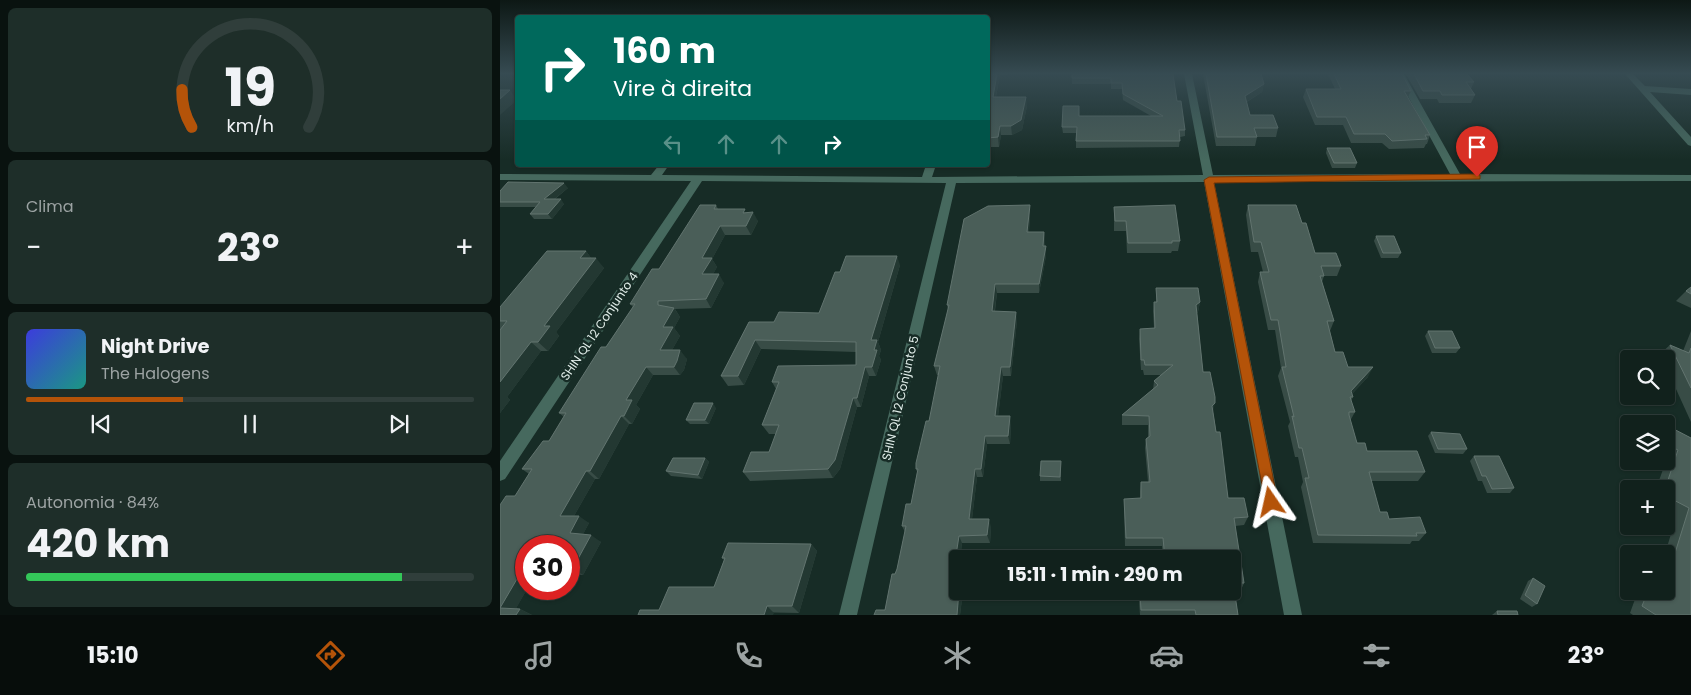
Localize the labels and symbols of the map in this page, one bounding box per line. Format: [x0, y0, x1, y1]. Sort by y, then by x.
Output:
pin [1456, 126, 1498, 177]
street label: SHIN QL 12 Conjunto 4 [556, 268, 642, 384]
street label: SHIN QL 12 Conjunto 5 [877, 334, 923, 462]
position arrow [1244, 475, 1296, 527]
speed limit sign: 30 [515, 535, 580, 600]

